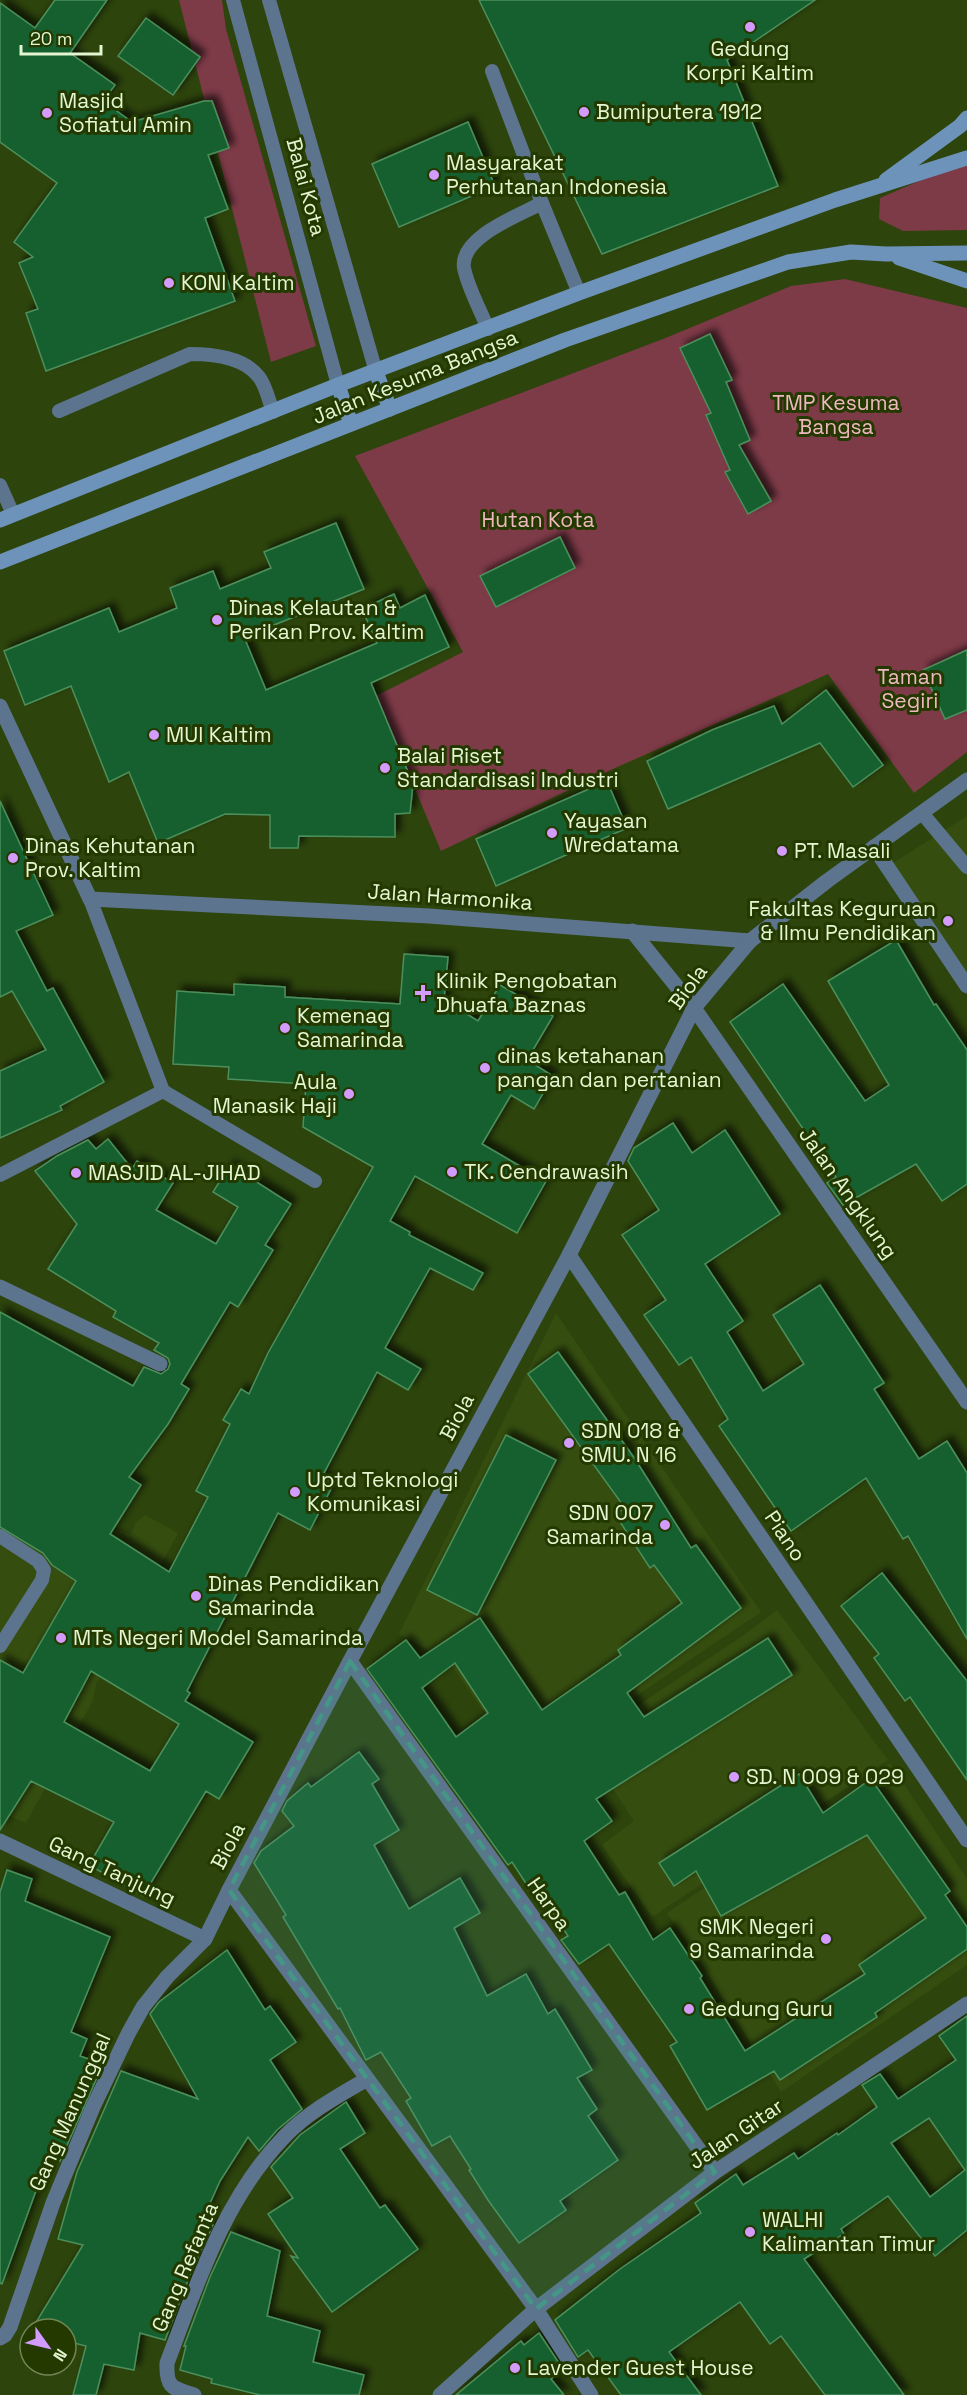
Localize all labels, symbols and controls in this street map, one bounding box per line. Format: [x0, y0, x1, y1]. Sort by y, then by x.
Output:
scale bar [21, 18, 100, 56]
marker: Gedung Korpri Kaltim [743, 20, 757, 34]
text: 20 m [30, 27, 73, 50]
place label: Gedung Korpri Kaltim [686, 35, 814, 86]
place label: Masjid Sofiatul Amin [59, 87, 192, 138]
place label: Bumiputera 1912 [596, 98, 762, 125]
marker: Bumiputera 1912 [577, 105, 591, 119]
marker: Masjid Sofiatul Amin [40, 106, 54, 120]
street label: Balai Kota [280, 135, 333, 239]
place label: Masyarakat Perhutanan Indonesia [446, 149, 667, 200]
marker: Masyarakat Perhutanan Indonesia [427, 168, 441, 182]
place label: KONI Kaltim [181, 269, 295, 296]
marker: KONI Kaltim [162, 276, 176, 290]
street label: Jalan Kesuma Bangsa [308, 323, 521, 430]
park label: TMP Kesuma Bangsa [772, 389, 900, 440]
park label: Hutan Kota [481, 506, 595, 533]
place label: Dinas Kelautan & Perikan Prov. Kaltim [229, 594, 424, 645]
marker: Dinas Kelautan & Perikan Prov. Kaltim [210, 613, 224, 627]
park label: Taman Segiri [877, 663, 943, 714]
place label: MUI Kaltim [166, 721, 272, 748]
marker: MUI Kaltim [147, 728, 161, 742]
place label: Balai Riset Standardisasi Industri [397, 742, 619, 793]
marker: Balai Riset Standardisasi Industri [378, 761, 392, 775]
place label: Yayasan Wredatama [564, 807, 679, 858]
marker: Yayasan Wredatama [545, 826, 559, 840]
place label: Dinas Kehutanan Prov. Kaltim [25, 832, 195, 883]
place label: PT. Masali [794, 837, 890, 864]
marker: PT. Masali [775, 844, 789, 858]
marker: Dinas Kehutanan Prov. Kaltim [6, 851, 20, 865]
street label: Jalan Harmonika [367, 877, 534, 916]
place label: Fakultas Keguruan & Ilmu Pendidikan [749, 895, 936, 946]
marker: Fakultas Keguruan & Ilmu Pendidikan [941, 914, 955, 928]
street label: Biola [662, 959, 713, 1015]
place label: Klinik Pengobatan Dhuafa Baznas [436, 967, 617, 1018]
marker: Klinik Pengobatan Dhuafa Baznas [414, 984, 432, 1002]
place label: Kemenag Samarinda [297, 1002, 404, 1053]
marker: Kemenag Samarinda [278, 1021, 292, 1035]
place label: dinas ketahanan pangan dan pertanian [497, 1042, 722, 1093]
marker: dinas ketahanan pangan dan pertanian [478, 1061, 492, 1075]
place label: Aula Manasik Haji [213, 1068, 337, 1119]
marker: Aula Manasik Haji [342, 1087, 356, 1101]
street label: Jalan Angklung [793, 1122, 904, 1264]
place label: TK. Cendrawasih [464, 1158, 629, 1185]
place label: MASJID AL-JIHAD [88, 1159, 261, 1186]
marker: TK. Cendrawasih [445, 1165, 459, 1179]
marker: MASJID AL-JIHAD [69, 1166, 83, 1180]
street label: Biola [433, 1389, 480, 1445]
place label: SDN 018 & SMU. N 16 [581, 1417, 681, 1468]
marker: SDN 018 & SMU. N 16 [562, 1436, 576, 1450]
place label: Uptd Teknologi Komunikasi [307, 1466, 458, 1517]
marker: Uptd Teknologi Komunikasi [288, 1485, 302, 1499]
place label: SDN 007 Samarinda [546, 1499, 653, 1550]
street label: Piano [759, 1505, 812, 1566]
marker: SDN 007 Samarinda [658, 1518, 672, 1532]
place label: Dinas Pendidikan Samarinda [208, 1570, 379, 1621]
marker: Dinas Pendidikan Samarinda [189, 1589, 203, 1603]
place label: MTs Negeri Model Samarinda [73, 1624, 363, 1651]
marker: MTs Negeri Model Samarinda [54, 1631, 68, 1645]
place label: SD. N 009 & 029 [746, 1763, 904, 1790]
marker: SD. N 009 & 029 [727, 1770, 741, 1784]
street label: Biola [204, 1818, 251, 1874]
street label: Gang Tanjung [44, 1829, 180, 1912]
street label: Harpa [521, 1872, 577, 1936]
place label: SMK Negeri 9 Samarinda [689, 1913, 814, 1964]
marker: SMK Negeri 9 Samarinda [819, 1932, 833, 1946]
place label: Gedung Guru [701, 1995, 833, 2022]
marker: Gedung Guru [682, 2002, 696, 2016]
street label: Gang Manunggal [23, 2028, 117, 2195]
street label: Jalan Gitar [683, 2092, 788, 2175]
street label: Gang Refanta [145, 2198, 224, 2336]
place label: WALHI Kalimantan Timur [762, 2206, 935, 2257]
marker: WALHI Kalimantan Timur [743, 2225, 757, 2239]
north arrow [18, 2317, 78, 2377]
text: N [48, 2345, 72, 2365]
place label: Lavender Guest House [527, 2354, 754, 2381]
marker: Lavender Guest House [508, 2361, 522, 2375]

